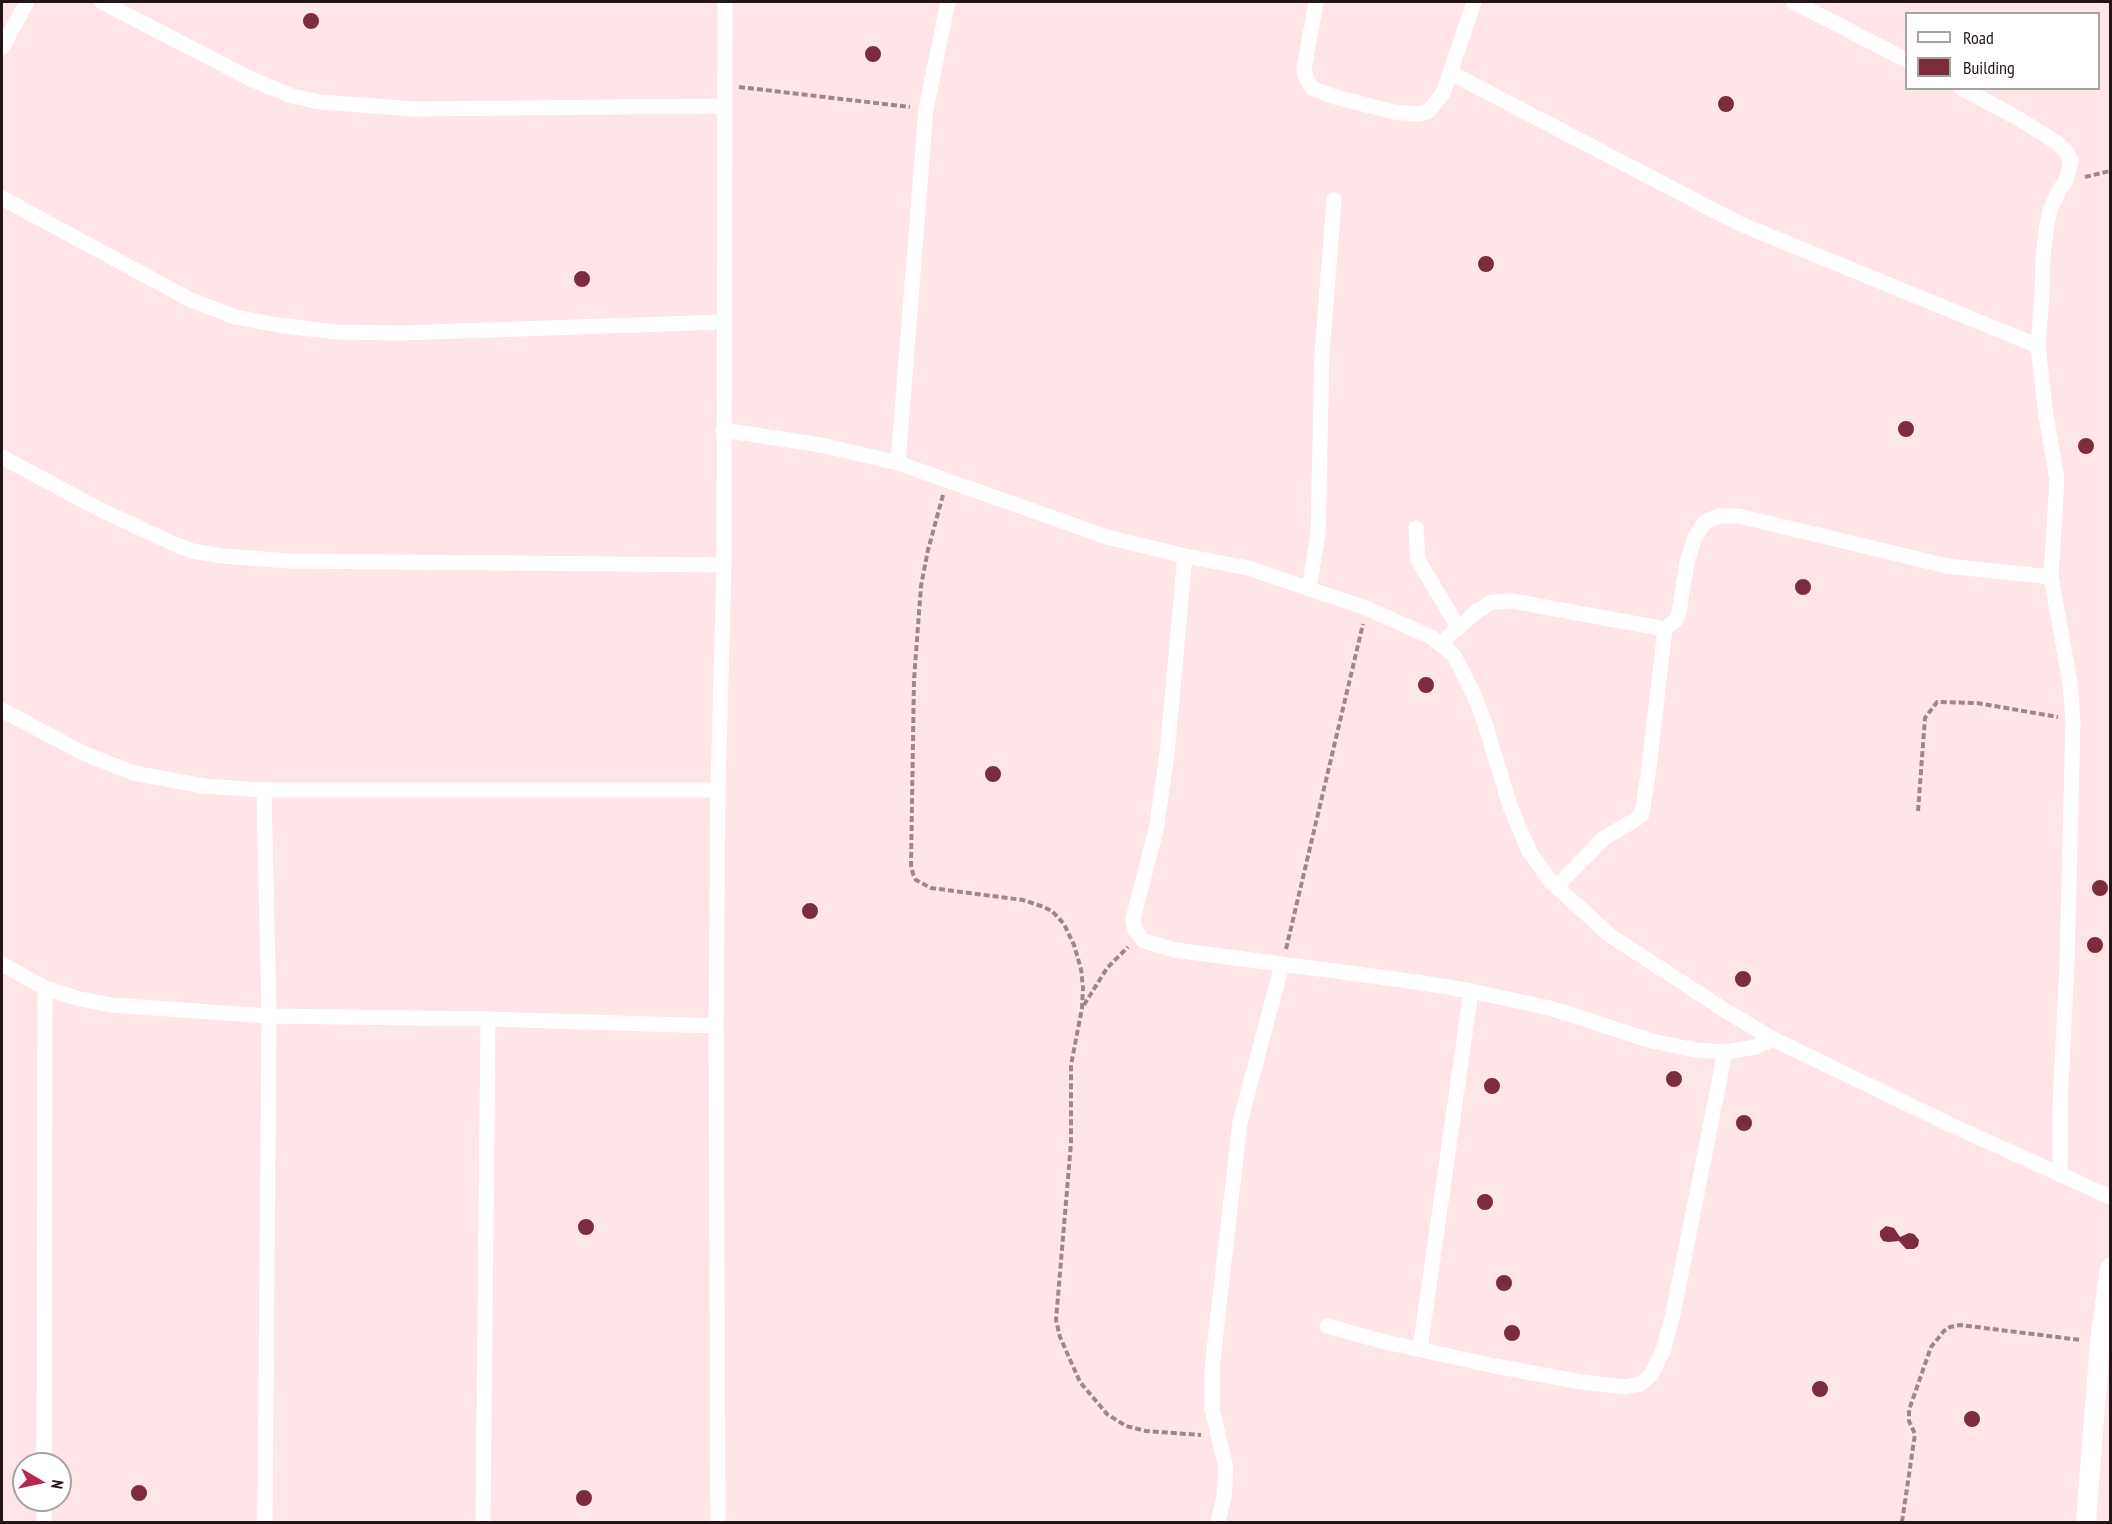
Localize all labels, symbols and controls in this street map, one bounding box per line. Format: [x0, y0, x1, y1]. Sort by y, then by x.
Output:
legend [1905, 12, 2100, 90]
text: Road [1963, 26, 1994, 49]
text: Building [1963, 56, 2015, 79]
north arrow [12, 1452, 72, 1512]
text: N [47, 1479, 68, 1490]

